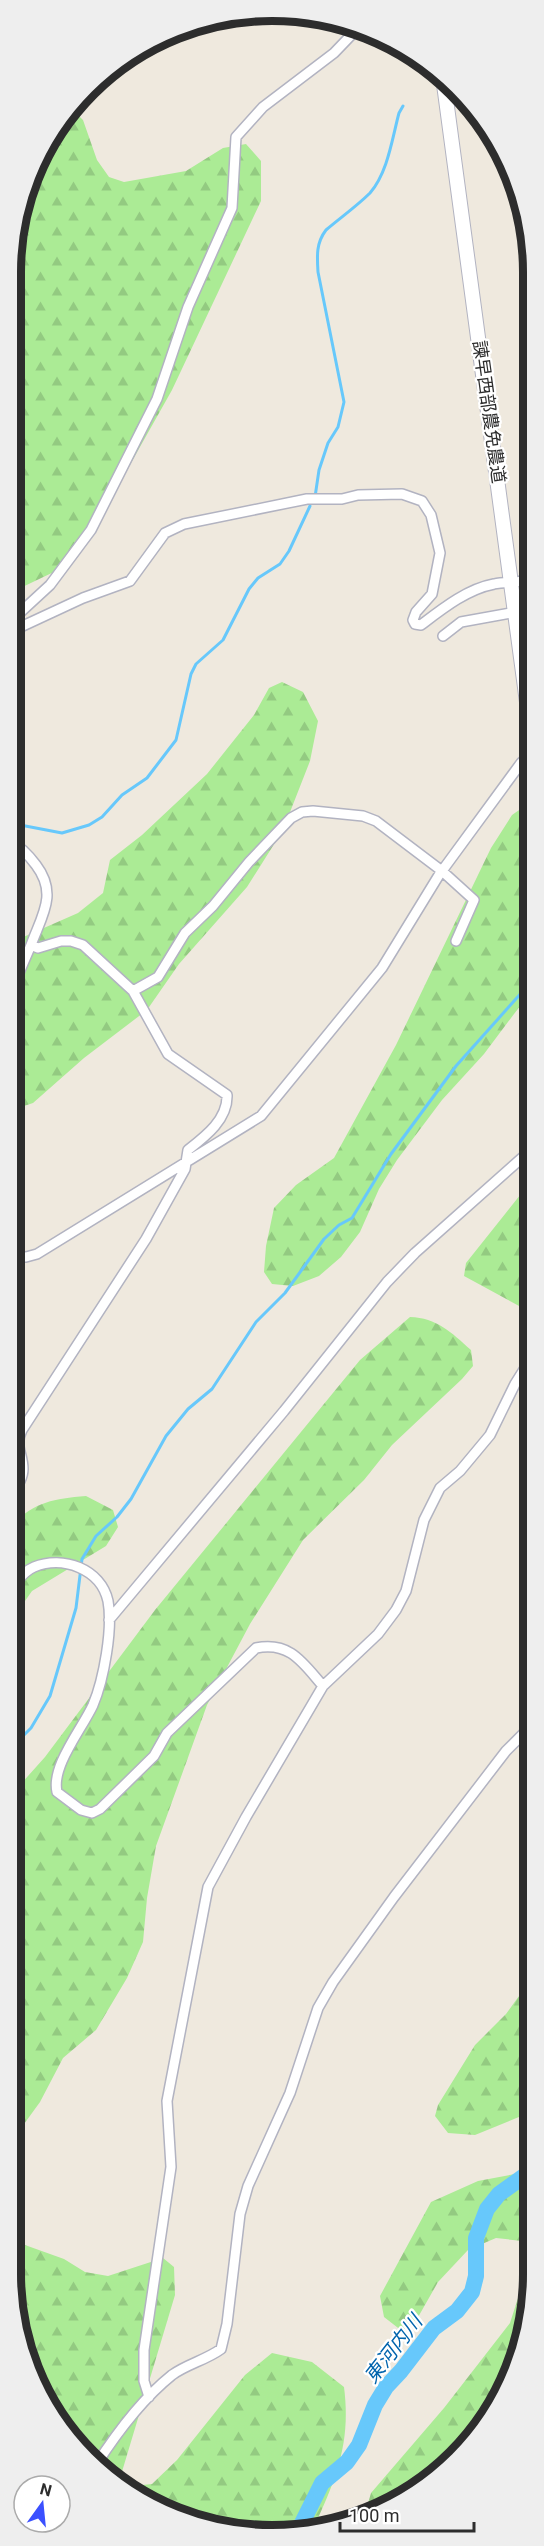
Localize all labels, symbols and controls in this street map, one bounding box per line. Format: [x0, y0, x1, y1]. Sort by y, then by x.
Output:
street label: 諫早西部農免農道 [469, 339, 510, 485]
water label: 東河内川 [359, 2309, 428, 2388]
north arrow [12, 2474, 72, 2534]
text: N [38, 2479, 54, 2501]
scale bar [340, 2495, 474, 2533]
text: 100 m [349, 2505, 400, 2526]

